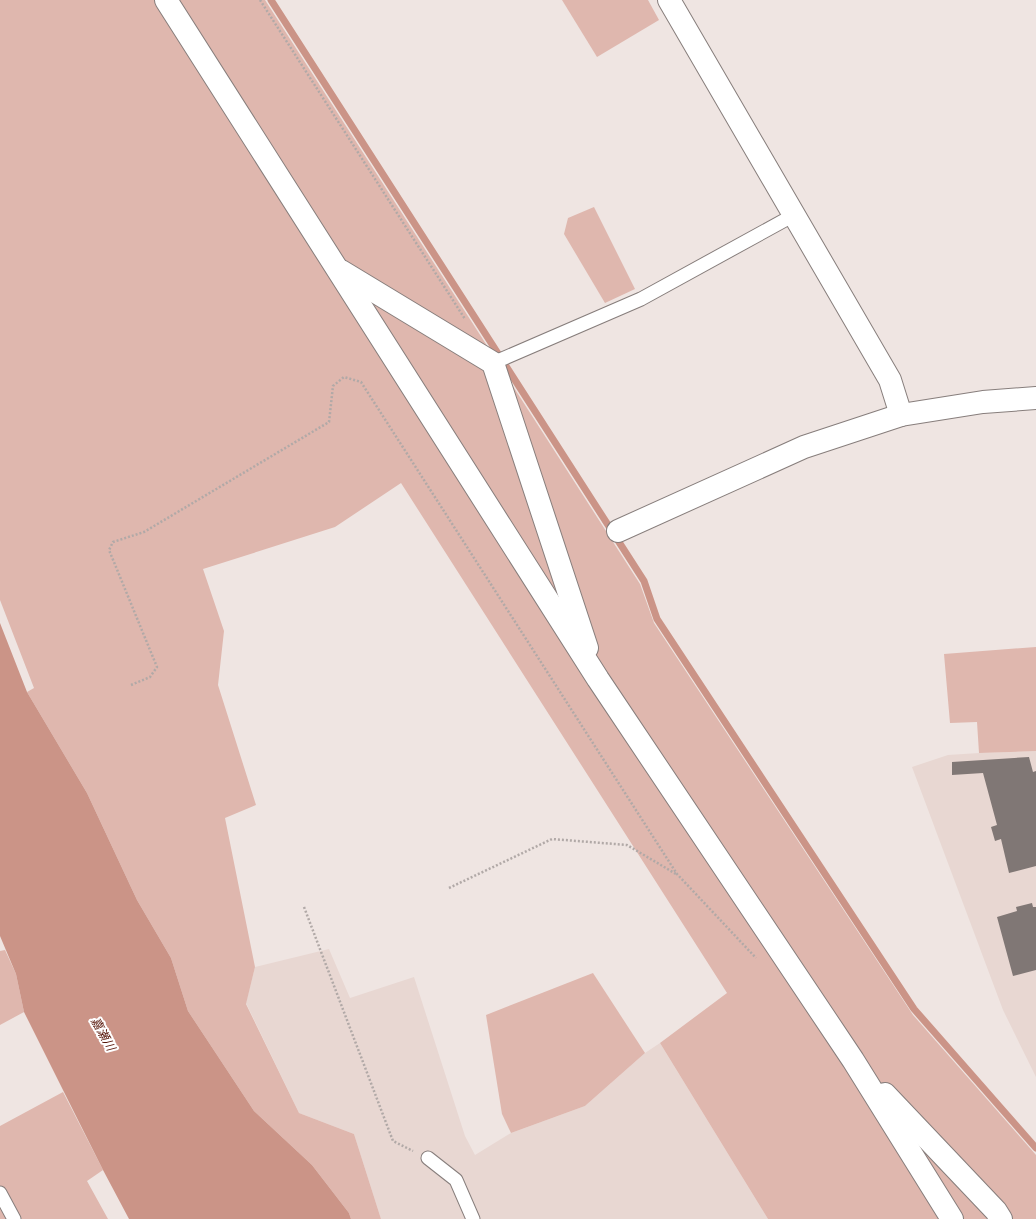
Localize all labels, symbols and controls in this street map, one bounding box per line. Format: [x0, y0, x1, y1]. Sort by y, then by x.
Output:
water label: 嘉瀬川 [89, 1014, 120, 1054]

